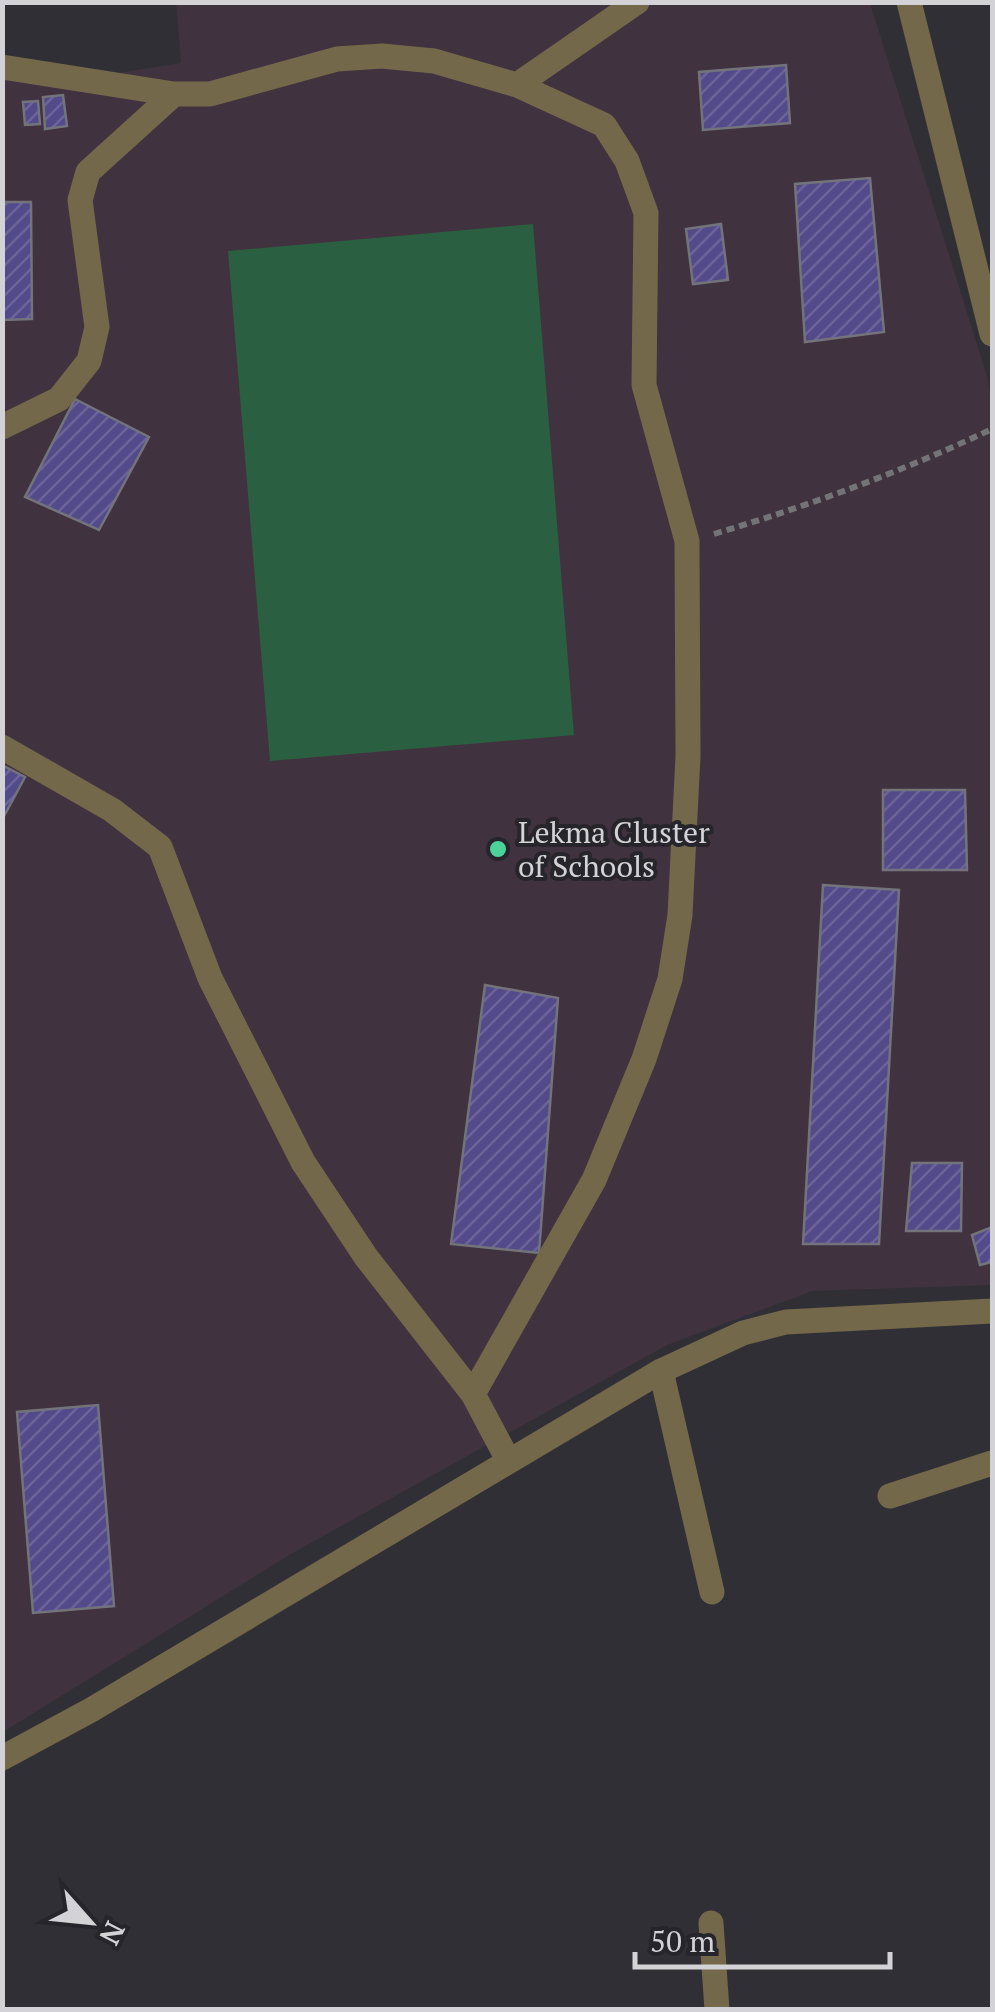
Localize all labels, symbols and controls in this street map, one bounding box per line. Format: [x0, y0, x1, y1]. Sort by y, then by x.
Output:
place label: Lekma Cluster of Schools [518, 812, 710, 886]
marker: Lekma Cluster of Schools [487, 838, 509, 860]
north arrow [40, 1872, 140, 1972]
scale bar [635, 1907, 890, 1969]
text: N [91, 1916, 134, 1951]
text: 50 m [650, 1921, 715, 1961]

